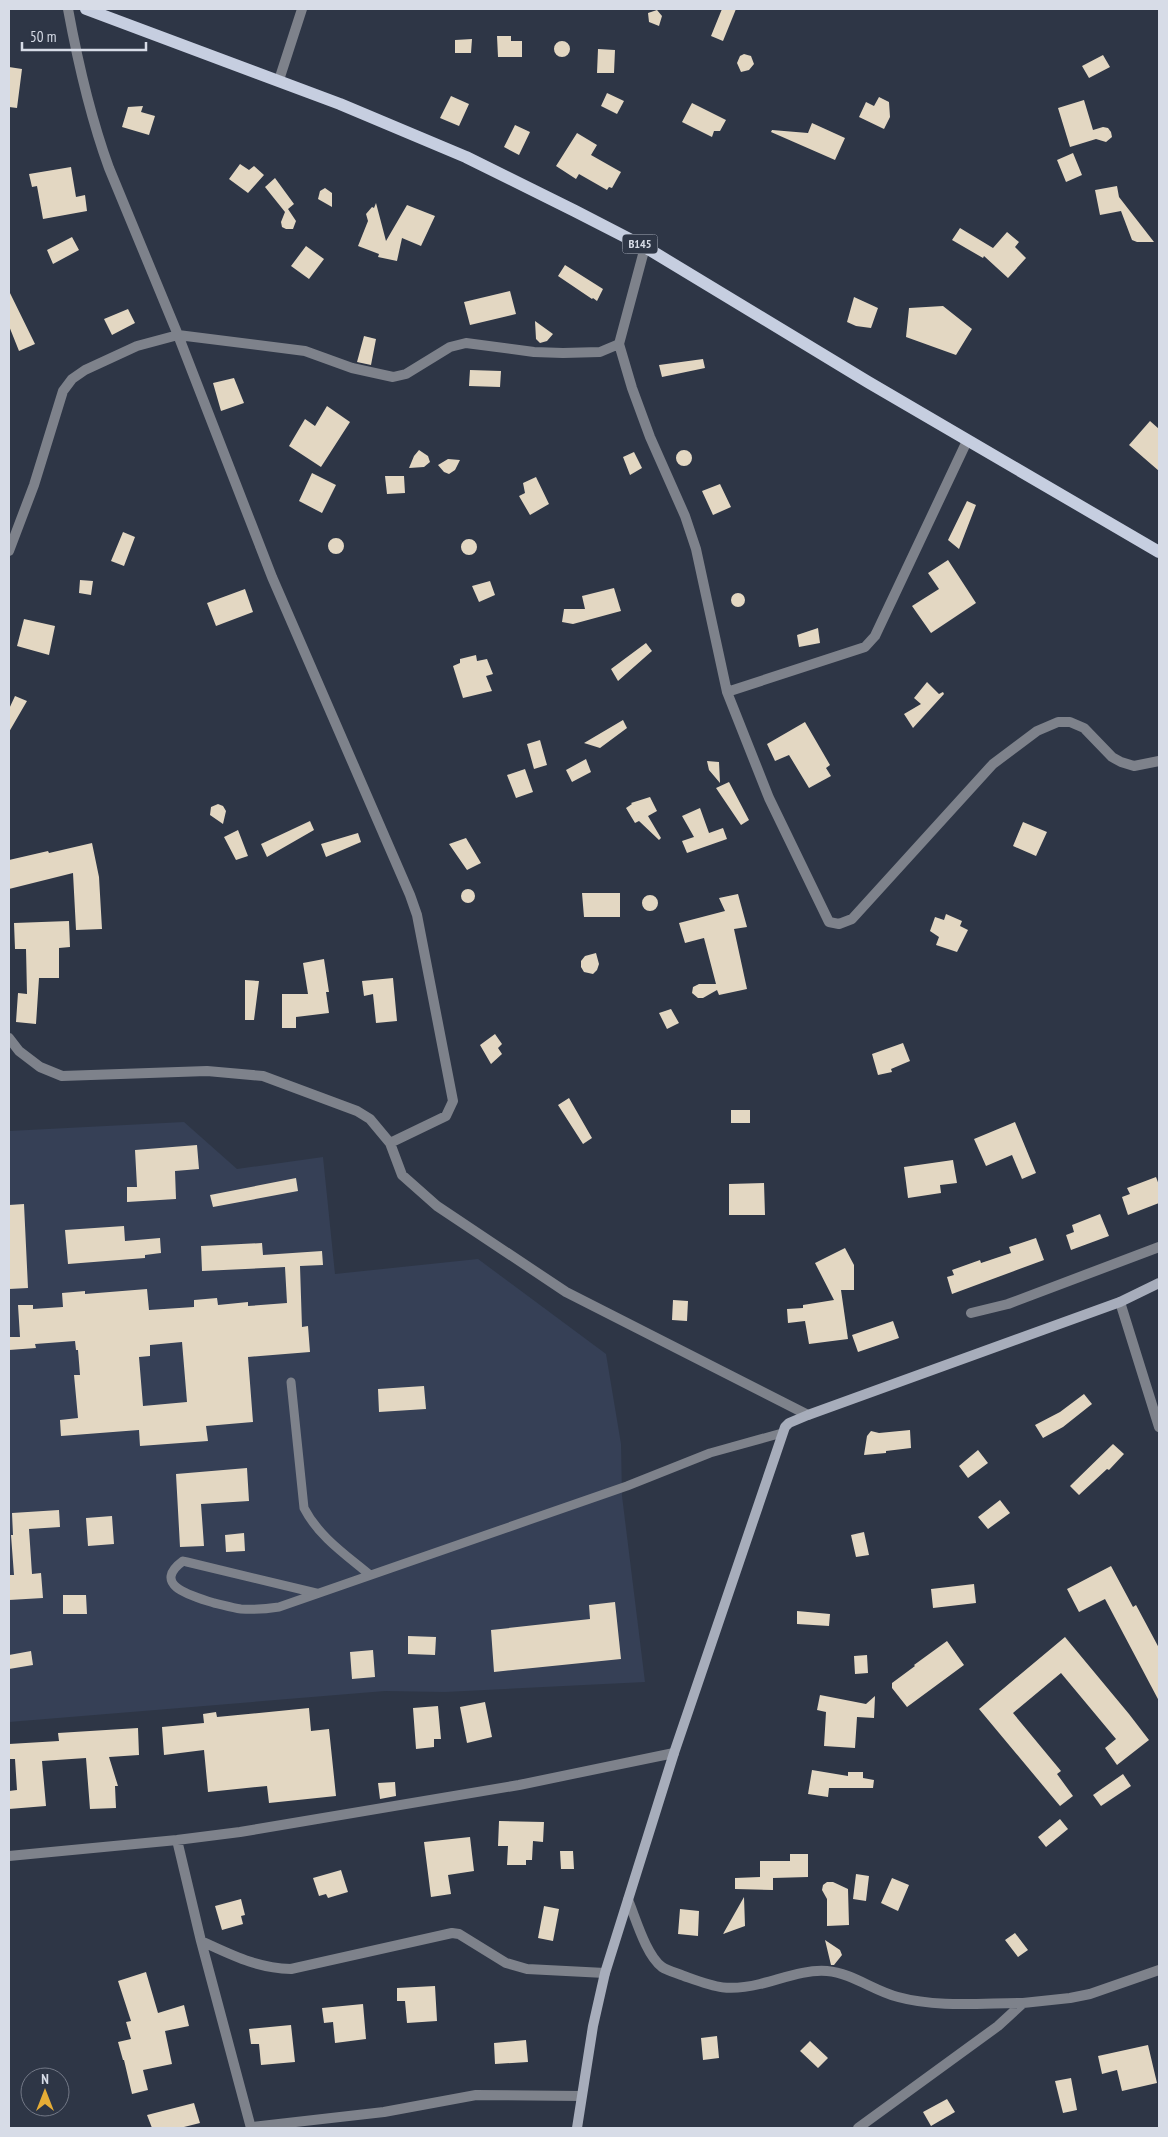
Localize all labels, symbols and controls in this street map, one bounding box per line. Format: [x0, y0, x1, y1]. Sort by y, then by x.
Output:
scale bar [22, 20, 146, 52]
text: 50 m [30, 27, 56, 46]
road number: B145 [622, 234, 658, 253]
north arrow [20, 2067, 70, 2117]
text: N [41, 2070, 49, 2088]

